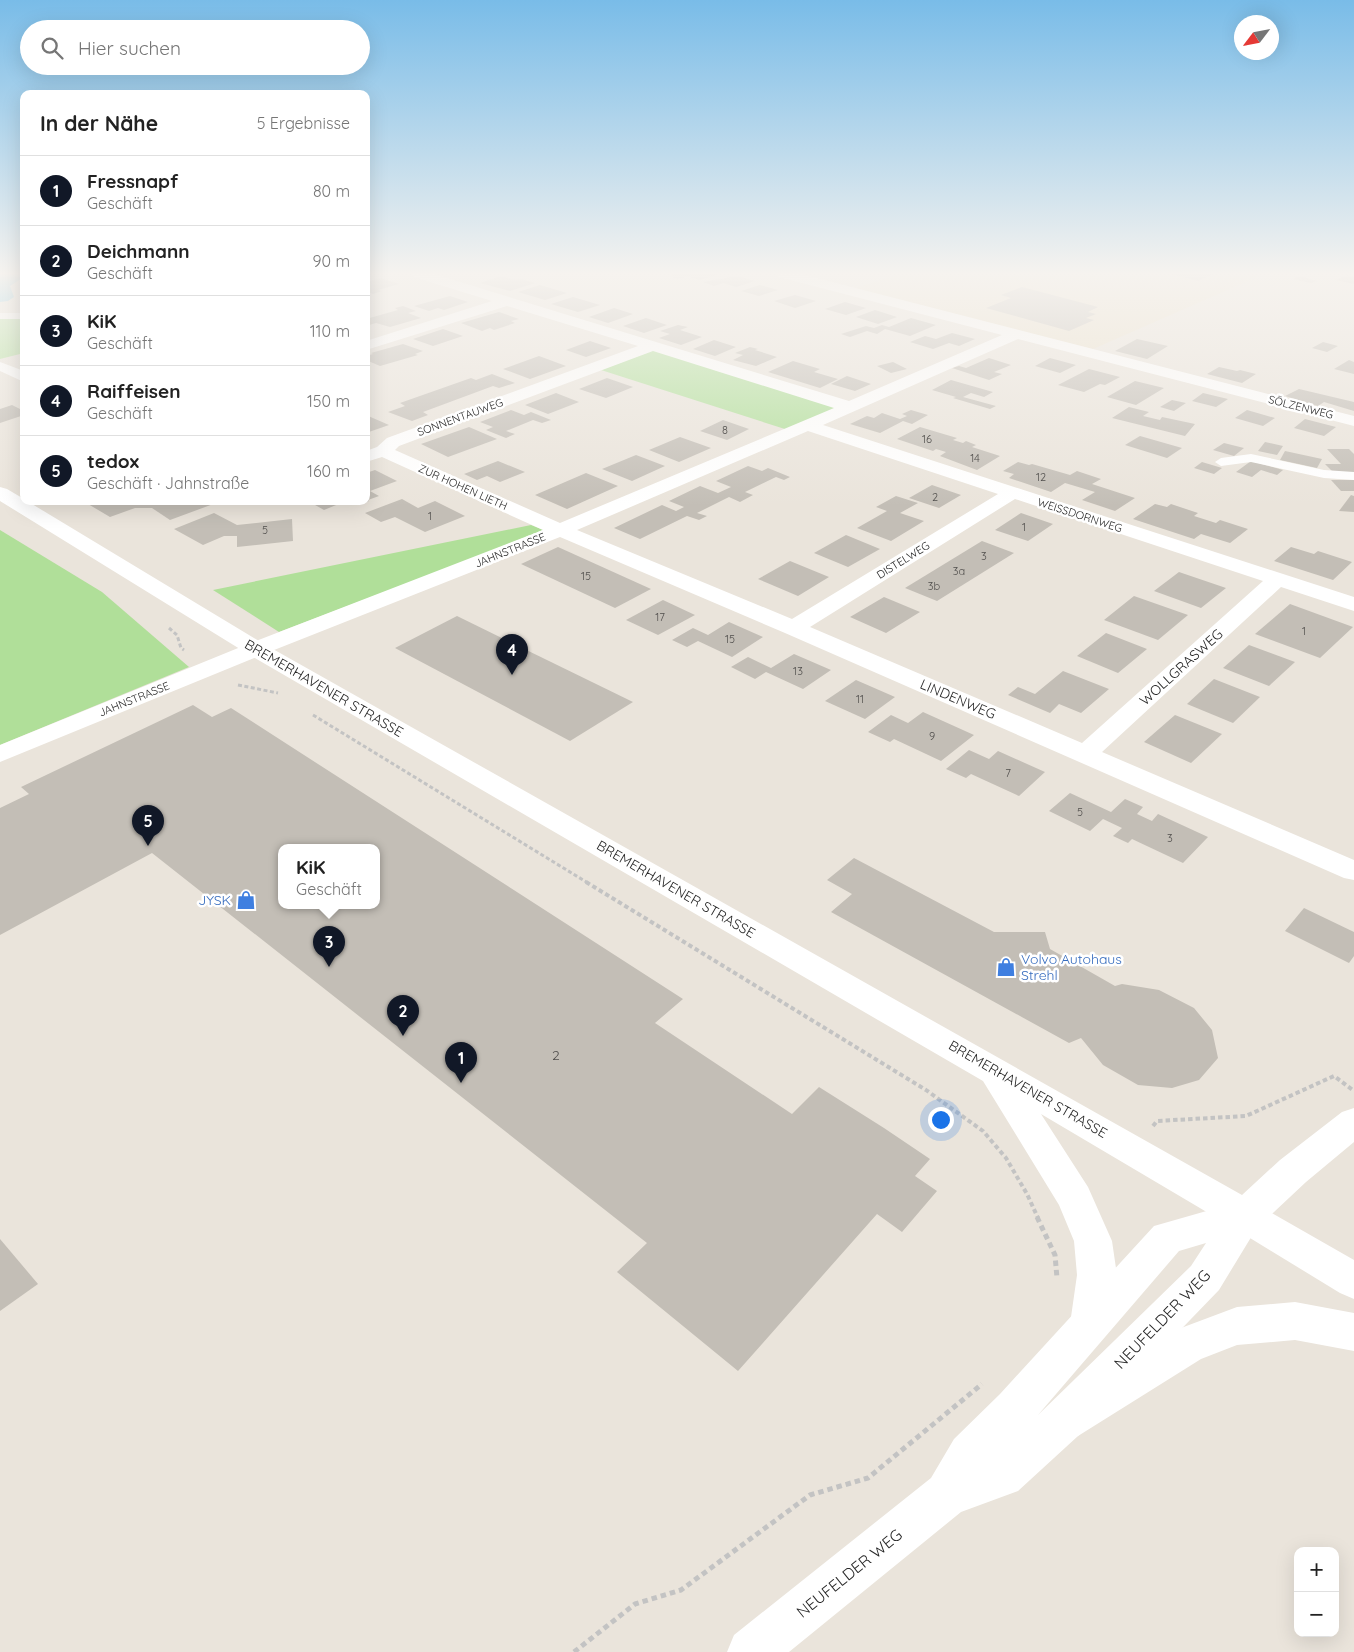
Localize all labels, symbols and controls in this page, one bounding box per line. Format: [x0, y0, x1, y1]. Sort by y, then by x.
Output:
north arrow [1234, 15, 1279, 60]
search box [20, 20, 370, 75]
icon: search [38, 34, 66, 62]
text: Hier suchen [78, 36, 181, 60]
text: In der Nähe [40, 110, 158, 136]
text: 5 Ergebnisse [257, 113, 350, 133]
text: Fressnapf [87, 169, 178, 193]
text: 1 [53, 181, 59, 201]
text: 80 m [313, 181, 350, 201]
text: Geschäft [87, 193, 153, 213]
text: Deichmann [87, 239, 190, 263]
text: 2 [51, 251, 61, 271]
text: 90 m [313, 251, 350, 271]
text: Geschäft [87, 263, 153, 283]
text: KiK [87, 309, 116, 333]
text: 3 [52, 321, 60, 341]
text: 110 m [310, 321, 350, 341]
text: Geschäft [87, 333, 153, 353]
text: Raiffeisen [87, 379, 181, 403]
text: 4 [51, 391, 61, 411]
text: 150 m [307, 391, 350, 411]
street label: SÖLZENWEG [1267, 392, 1335, 422]
street label: SONNENTAUWEG [415, 395, 505, 439]
text: Geschäft [87, 403, 153, 423]
house number: 8 [722, 423, 728, 437]
house number: 16 [922, 432, 932, 446]
text: tedox [87, 449, 139, 473]
house number: 14 [970, 451, 980, 465]
text: 5 [51, 461, 61, 481]
text: 160 m [307, 461, 350, 481]
street label: ZUR HOHEN LIETH [416, 461, 510, 513]
house number: 12 [1036, 470, 1046, 484]
text: Geschäft · Jahnstraße [87, 473, 249, 493]
house number: 2 [932, 490, 938, 504]
street label: WEISSDORNWEG [1036, 495, 1124, 535]
house number: 1 [428, 509, 432, 523]
house number: 1 [1022, 520, 1026, 534]
house number: 5 [262, 523, 268, 537]
street label: JAHNSTRASSE [473, 529, 547, 571]
street label: DISTELWEG [874, 538, 932, 582]
house number: 3 [981, 549, 987, 563]
house number: 3a [953, 564, 965, 578]
house number: 15 [581, 569, 591, 583]
house number: 3b [928, 579, 941, 593]
house number: 17 [655, 610, 665, 624]
house number: 1 [1302, 624, 1306, 638]
street label: WOLLGRASWEG [1136, 625, 1226, 709]
house number: 15 [725, 632, 735, 646]
pin: 4 [496, 634, 528, 675]
street label: BREMERHAVENER STRASSE [241, 635, 407, 741]
house number: 13 [793, 664, 803, 678]
street label: LINDENWEG [917, 675, 999, 723]
street label: JAHNSTRASSE [97, 678, 171, 720]
house number: 11 [856, 692, 864, 706]
house number: 9 [929, 729, 935, 743]
house number: 7 [1005, 766, 1011, 780]
pin: 5 [132, 805, 164, 846]
house number: 5 [1077, 805, 1083, 819]
house number: 3 [1167, 831, 1173, 845]
street label: BREMERHAVENER STRASSE [593, 836, 759, 942]
popup [278, 844, 380, 909]
text: KiK [296, 855, 325, 879]
text: Geschäft [296, 879, 362, 899]
shop icon: JYSK [235, 889, 257, 911]
place label: JYSK [198, 891, 231, 909]
pin: 3 [313, 926, 345, 967]
place label: Volvo Autohaus Strehl [1021, 950, 1122, 984]
shop icon: Volvo Autohaus Strehl [995, 956, 1017, 978]
pin: 2 [387, 995, 419, 1036]
street label: BREMERHAVENER STRASSE [945, 1036, 1111, 1142]
pin: 1 [445, 1042, 477, 1083]
house number: 2 [552, 1046, 560, 1064]
your location [928, 1107, 954, 1133]
street label: NEUFELDER WEG [1110, 1265, 1214, 1373]
street label: NEUFELDER WEG [792, 1524, 906, 1622]
map controls [1294, 1547, 1339, 1637]
button: + [1294, 1547, 1339, 1592]
button: − [1294, 1592, 1339, 1637]

